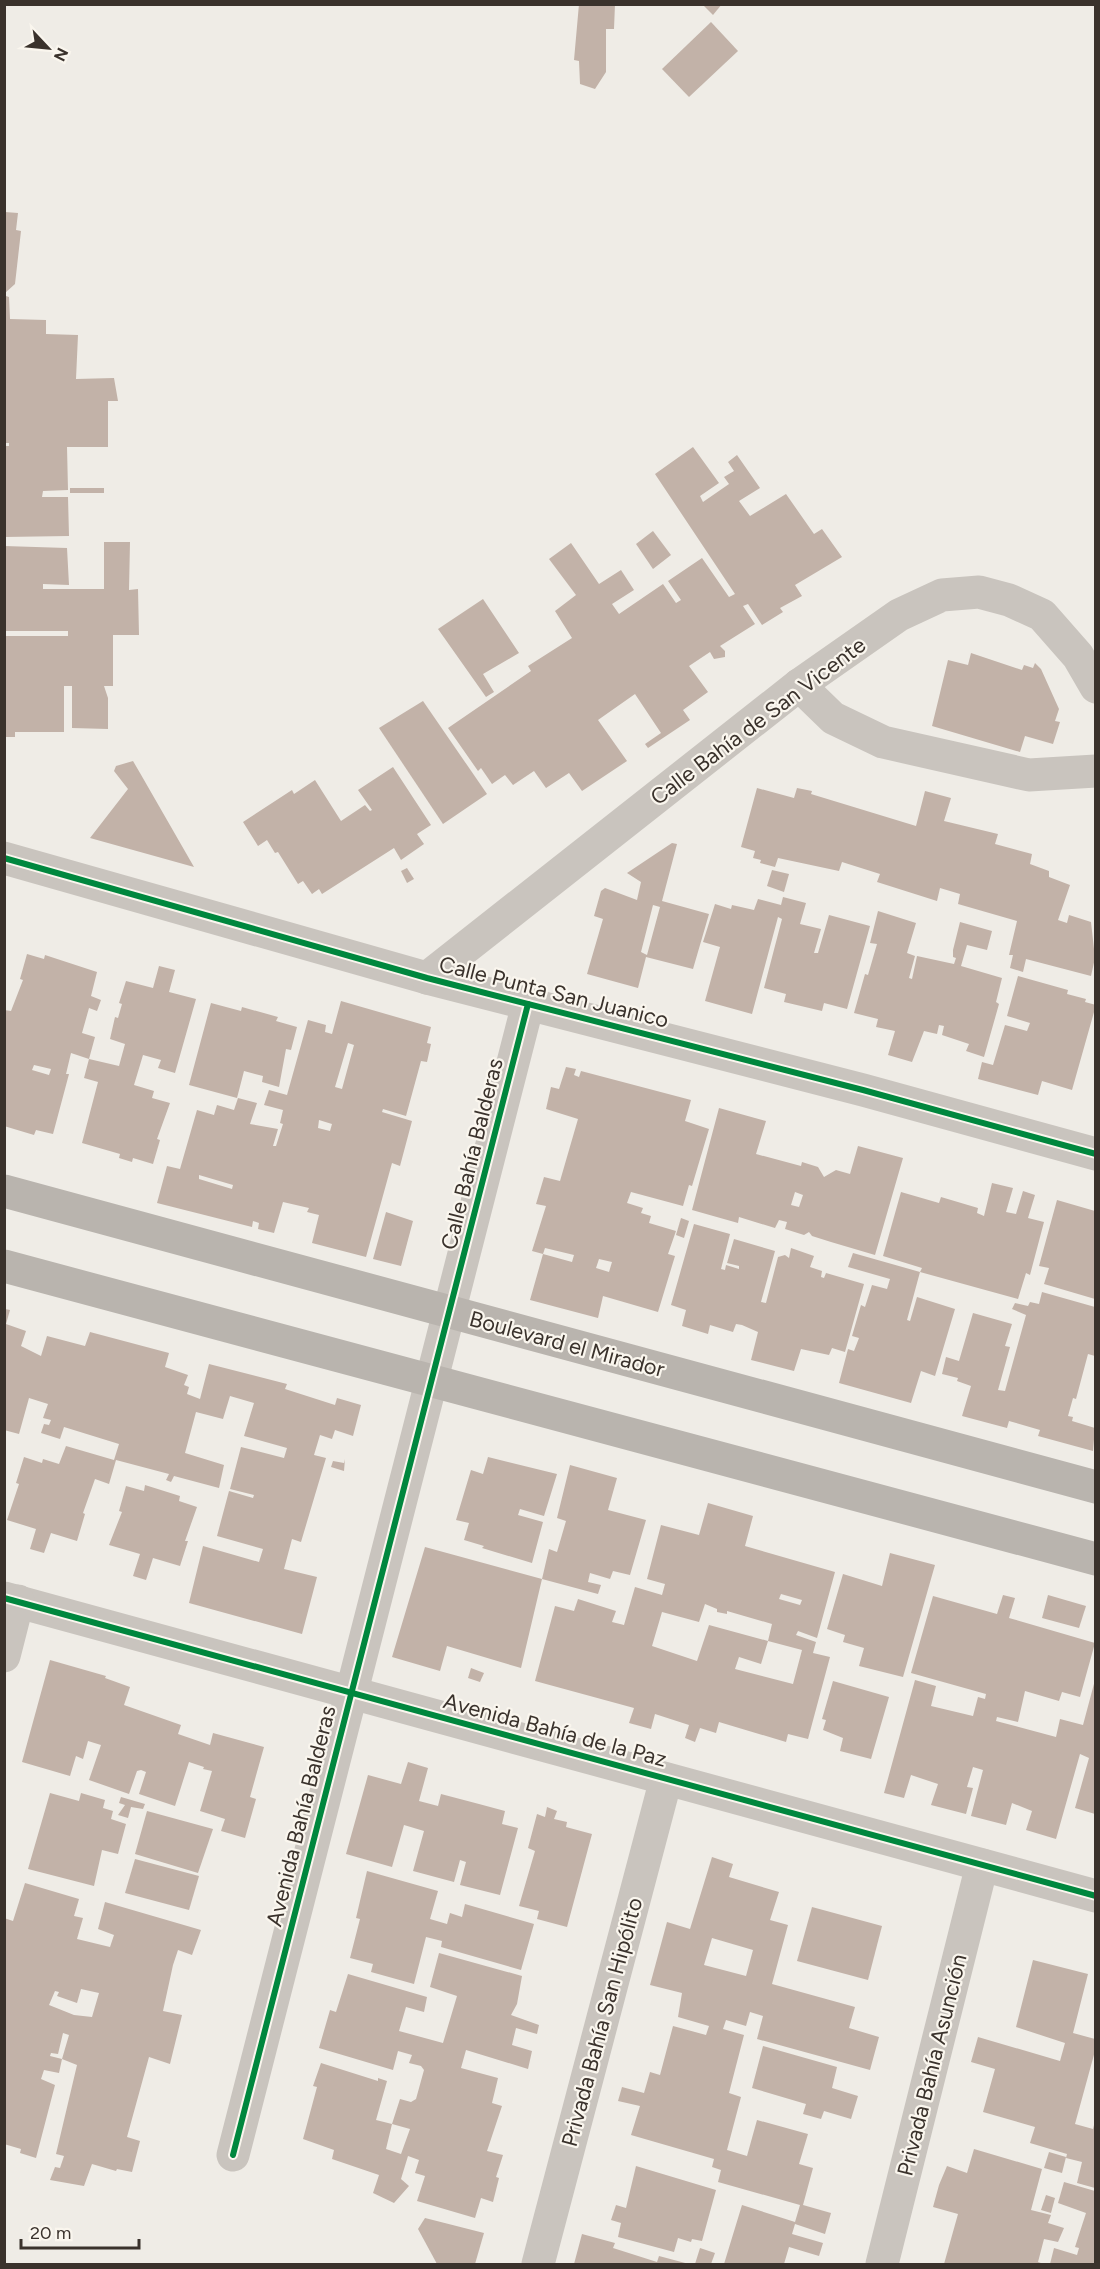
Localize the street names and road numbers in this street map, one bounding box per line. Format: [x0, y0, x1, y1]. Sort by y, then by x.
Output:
street label: Calle Bahía de San Vicente [645, 631, 871, 811]
street label: Calle Punta San Juanico [436, 950, 672, 1034]
street label: Calle Bahía Balderas [435, 1056, 509, 1252]
street label: Boulevard el Mirador [466, 1305, 668, 1383]
street label: Avenida Bahía de la Paz [441, 1687, 669, 1773]
street label: Avenida Bahía Balderas [260, 1703, 342, 1929]
street label: Privada Bahía San Hipólito [556, 1895, 648, 2149]
street label: Privada Bahía Asunción [891, 1951, 973, 2179]

